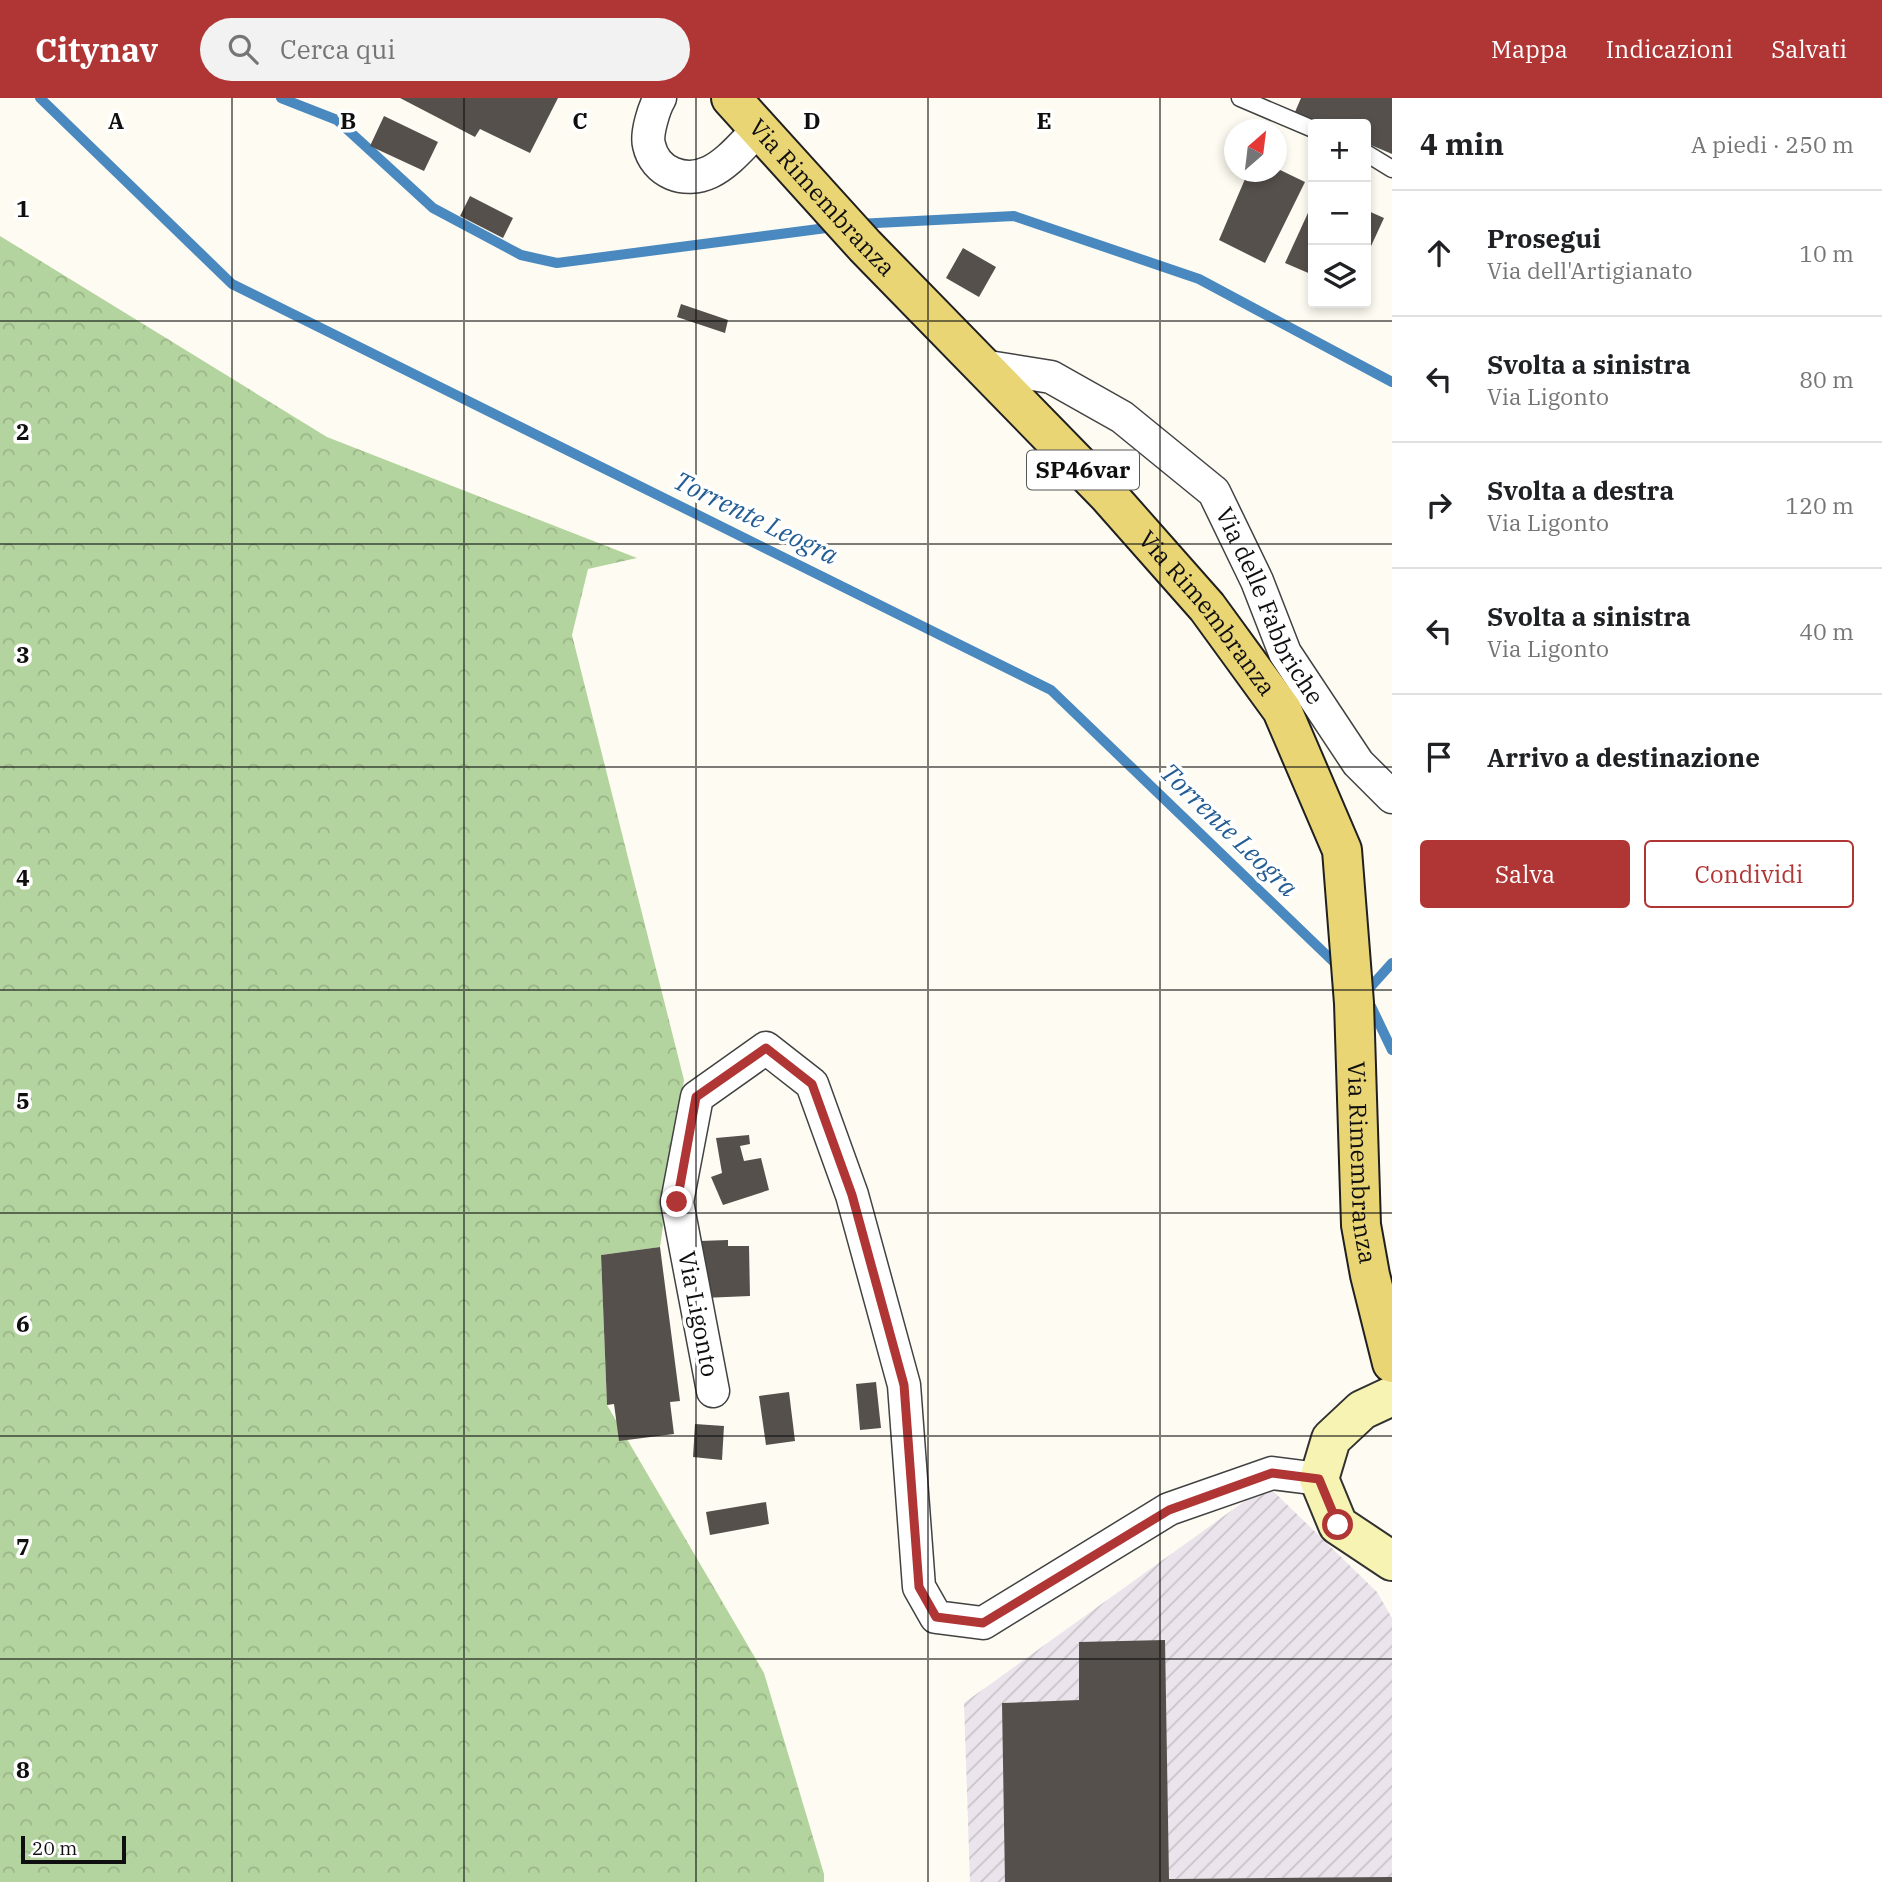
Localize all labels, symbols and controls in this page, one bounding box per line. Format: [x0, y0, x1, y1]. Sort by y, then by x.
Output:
search box [200, 18, 690, 81]
text: Citynav [35, 28, 158, 71]
icon: search [224, 30, 262, 68]
text: Cerca qui [280, 32, 396, 66]
text: Mappa [1491, 33, 1568, 65]
text: Indicazioni [1606, 33, 1733, 65]
text: Salvati [1771, 33, 1847, 65]
text: A [108, 105, 124, 135]
text: B [340, 105, 356, 135]
text: C [572, 105, 588, 135]
text: D [803, 105, 821, 135]
text: E [1036, 105, 1052, 135]
street label: Via Rimembranza [742, 111, 903, 283]
north arrow [1224, 119, 1287, 182]
map controls [1308, 119, 1371, 308]
button: + [1308, 119, 1371, 182]
text: 4 min [1420, 124, 1504, 163]
text: A piedi · 250 m [1691, 129, 1854, 159]
button: − [1308, 182, 1371, 245]
text: 1 [16, 193, 30, 223]
text: Prosegui [1487, 221, 1601, 255]
icon: ahead [1420, 234, 1458, 272]
text: 10 m [1799, 238, 1854, 268]
button: layers [1308, 245, 1371, 308]
text: Via dell'Artigianato [1487, 255, 1693, 285]
text: Svolta a sinistra [1487, 347, 1691, 381]
icon: left [1420, 360, 1458, 398]
text: 80 m [1799, 364, 1854, 394]
text: Via Ligonto [1487, 381, 1609, 411]
text: 2 [16, 416, 30, 446]
road number: SP46var [1027, 450, 1139, 490]
water label: Torrente Leogra [669, 463, 844, 572]
text: Svolta a destra [1487, 473, 1674, 507]
icon: right [1420, 486, 1458, 524]
text: 120 m [1785, 490, 1854, 520]
street label: Via delle Fabbriche [1209, 502, 1332, 710]
text: Via Ligonto [1487, 507, 1609, 537]
street label: Via Rimembranza [1132, 523, 1283, 702]
text: Svolta a sinistra [1487, 599, 1691, 633]
icon: left [1420, 612, 1458, 650]
text: 40 m [1799, 616, 1854, 646]
text: Via Ligonto [1487, 633, 1609, 663]
text: 3 [16, 639, 30, 669]
icon: arrive [1420, 738, 1458, 776]
text: Arrivo a destinazione [1487, 740, 1760, 774]
water label: Torrente Leogra [1154, 755, 1306, 904]
button: Salva [1420, 840, 1630, 908]
button: Condividi [1644, 840, 1854, 908]
text: 4 [16, 862, 30, 892]
street label: Via Rimembranza [1341, 1061, 1385, 1266]
text: 5 [16, 1085, 30, 1115]
route end [661, 1186, 692, 1217]
street label: Via Ligonto [671, 1248, 727, 1379]
text: 6 [16, 1308, 30, 1338]
route start [1322, 1509, 1353, 1540]
text: 7 [16, 1531, 30, 1561]
text: 8 [16, 1754, 30, 1784]
scale bar [21, 1833, 126, 1865]
text: 20 m [32, 1836, 77, 1860]

